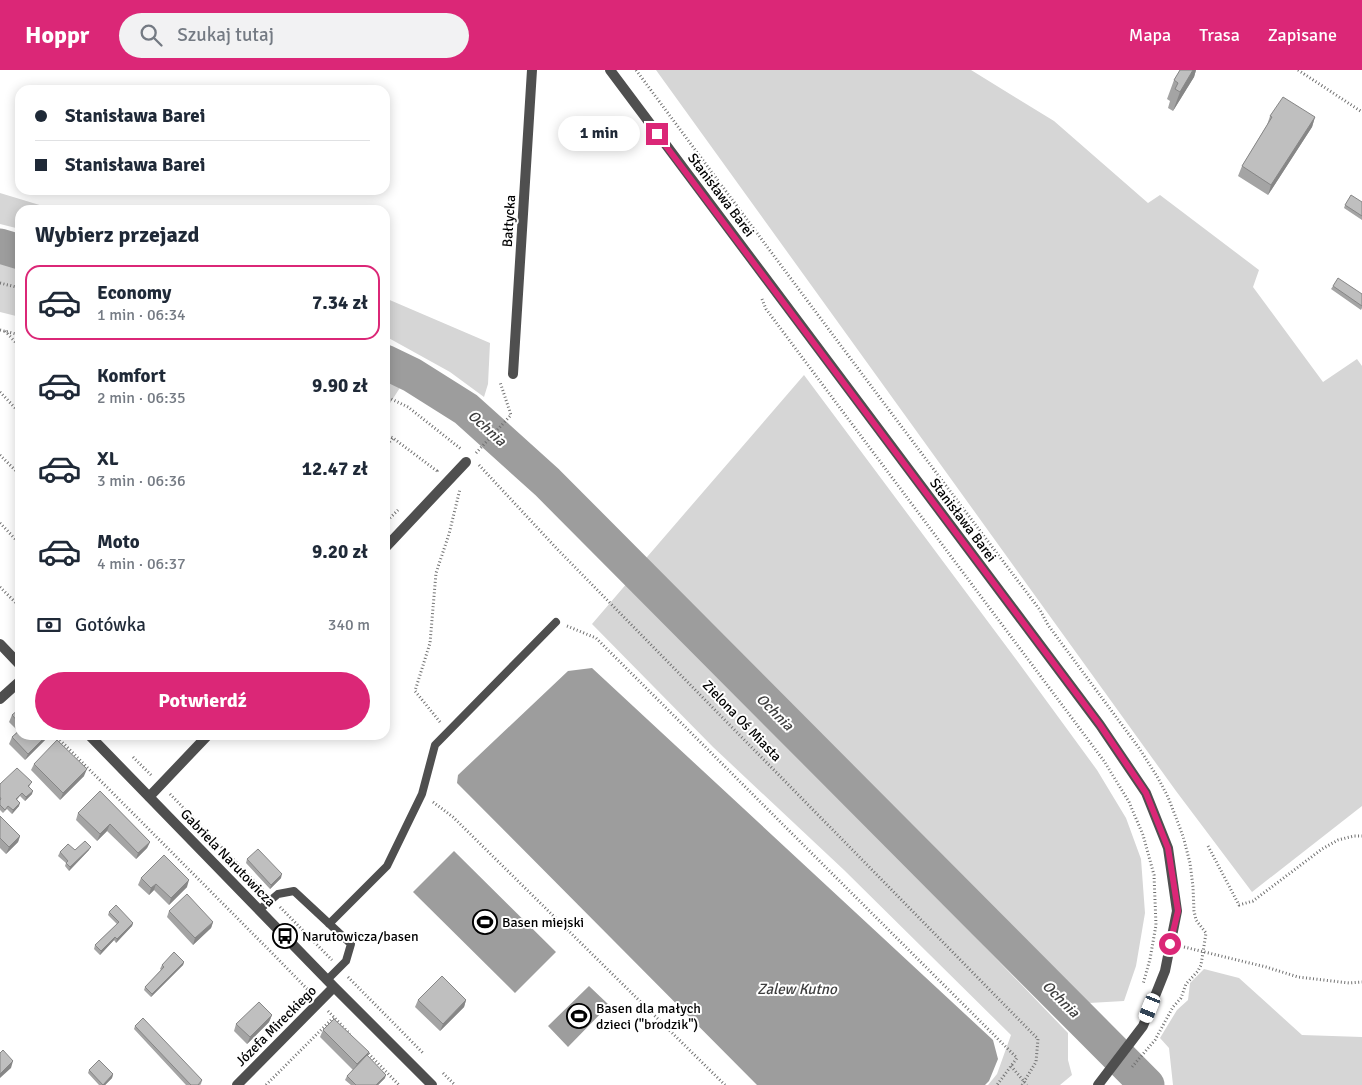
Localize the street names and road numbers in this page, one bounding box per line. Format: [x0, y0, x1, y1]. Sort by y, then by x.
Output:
street label: Stanisława Barei [684, 150, 758, 240]
street label: Bałtycka [499, 194, 519, 248]
street label: Stanisława Barei [926, 475, 1000, 565]
street label: Zielona Oś Miasta [699, 677, 785, 765]
street label: Gabriela Narutowicza [177, 806, 279, 910]
street label: Józefa Mireckiego [232, 982, 320, 1070]

